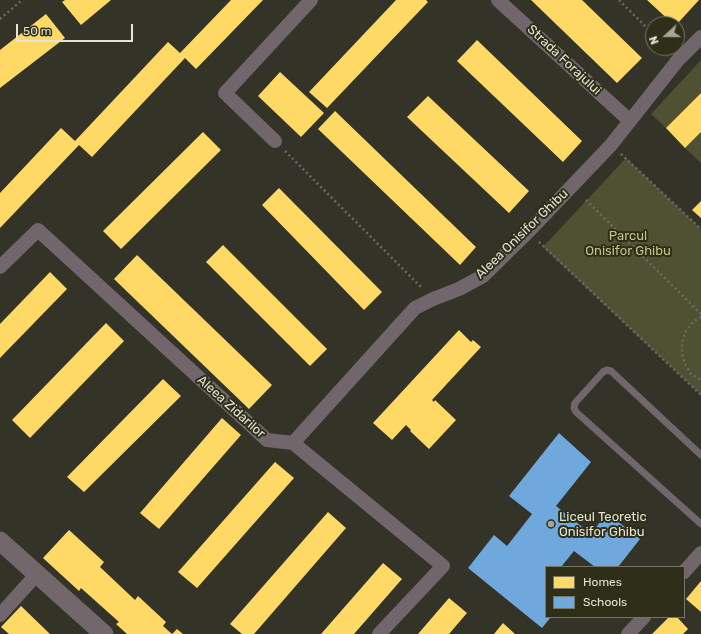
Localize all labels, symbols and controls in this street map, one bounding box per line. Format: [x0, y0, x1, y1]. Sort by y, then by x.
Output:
scale bar [18, 16, 135, 42]
north arrow [645, 16, 685, 56]
street label: Strada Forajului [524, 22, 604, 98]
text: 50 m [23, 24, 51, 38]
text: N [647, 34, 662, 46]
street label: Aleea Onisifor Ghibu [473, 186, 571, 282]
park label: Parcul Onisifor Ghibu [585, 228, 671, 259]
street label: Aleea Zidarilor [194, 372, 268, 442]
place label: Liceul Teoretic Onisifor Ghibu [559, 509, 647, 540]
marker: Liceul Teoretic Onisifor Ghibu [546, 519, 556, 529]
legend [545, 566, 685, 618]
text: Homes [583, 575, 622, 589]
text: Schools [583, 595, 627, 609]

